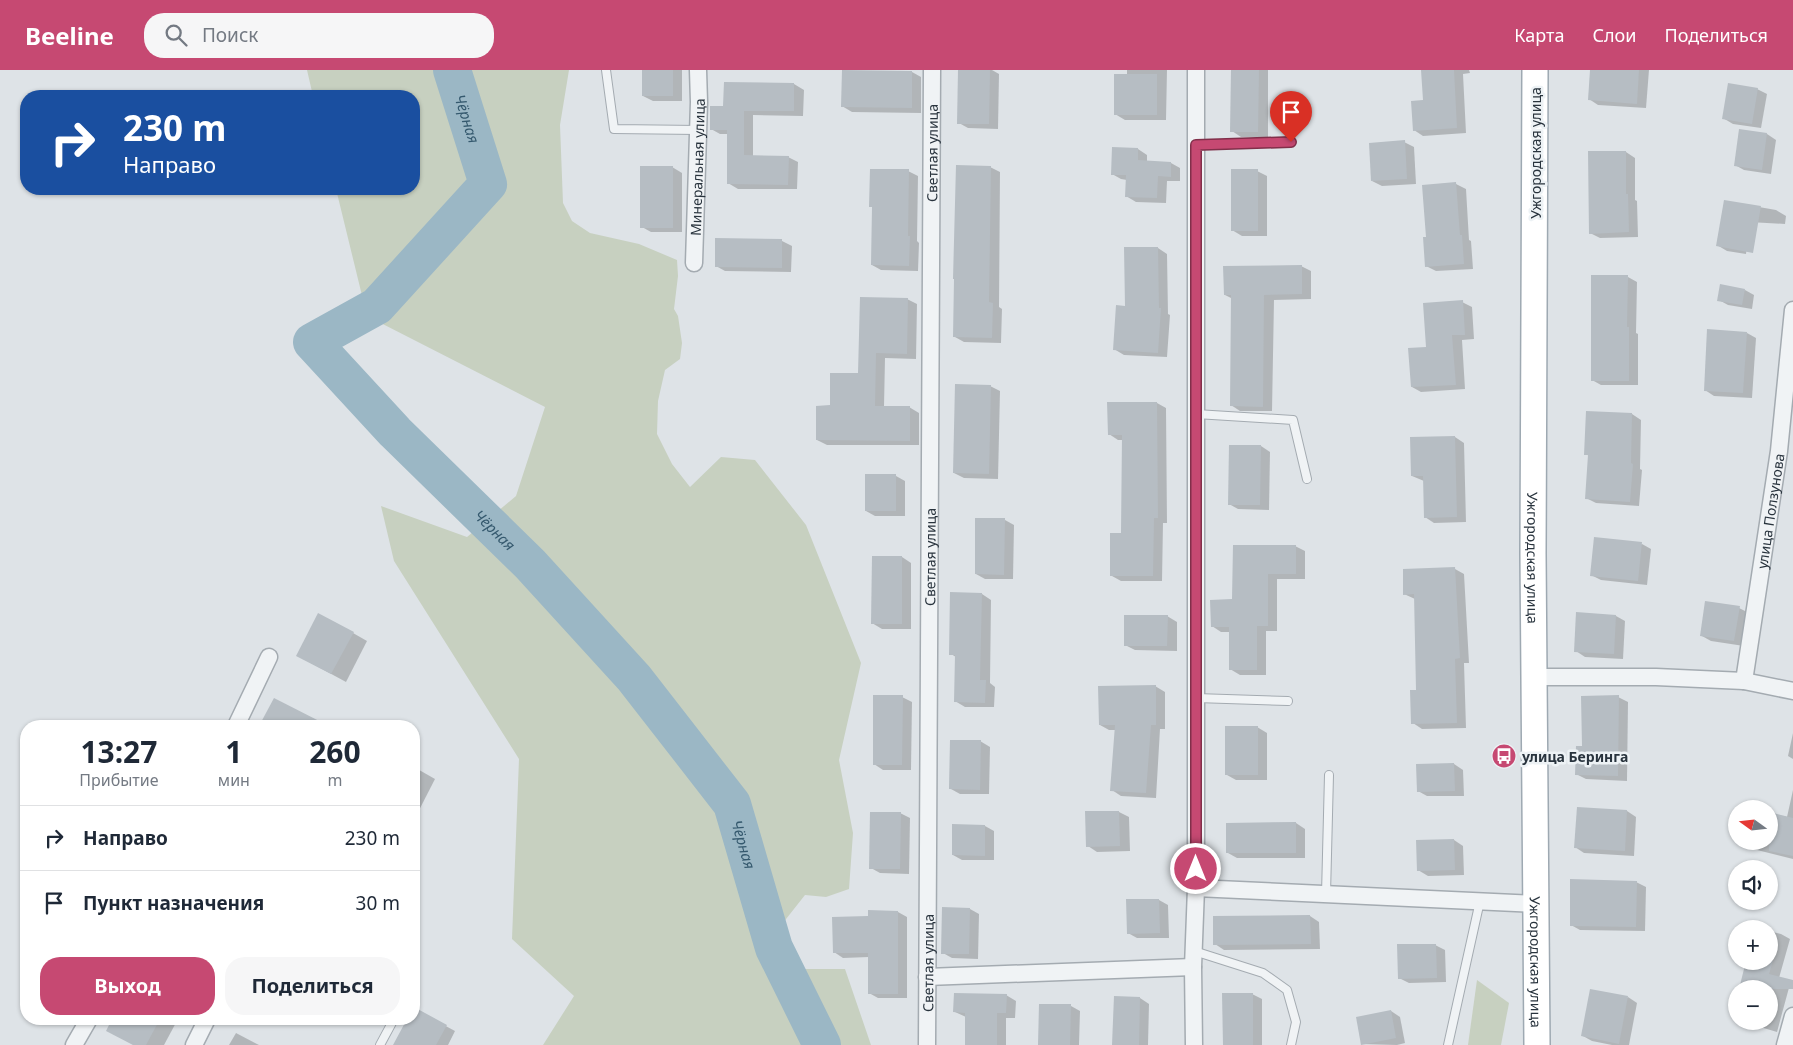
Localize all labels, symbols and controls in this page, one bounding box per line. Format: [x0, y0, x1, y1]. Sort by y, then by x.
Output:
search box [144, 13, 494, 58]
text: Beeline [25, 19, 114, 52]
icon: search [162, 21, 190, 49]
text: Поиск [202, 22, 258, 48]
text: Карта [1514, 23, 1564, 47]
text: Слои [1592, 23, 1636, 47]
text: Поделиться [1664, 23, 1768, 47]
street label: Ужгородская улица [1526, 87, 1545, 219]
pin [1270, 91, 1312, 142]
water label: Чёрная [450, 92, 485, 146]
street label: Минеральная улица [685, 98, 709, 236]
icon: arrive [1277, 98, 1305, 126]
text: 230 m [123, 104, 226, 151]
street label: Светлая улица [922, 104, 941, 202]
icon: right [40, 110, 105, 175]
text: Направо [123, 149, 216, 179]
street label: улица Ползунова [1752, 452, 1788, 570]
street label: Ужгородская улица [1523, 492, 1543, 624]
water label: Чёрная [470, 505, 520, 555]
street label: Светлая улица [920, 508, 939, 606]
text: 13:27 [80, 731, 157, 772]
text: 1 [225, 731, 242, 772]
text: 260 [309, 731, 361, 772]
bus stop icon: улица Беринга [1491, 743, 1517, 769]
place label: улица Беринга [1521, 747, 1628, 766]
text: Прибытие [79, 769, 159, 791]
text: мин [218, 769, 250, 791]
text: m [327, 769, 342, 791]
north arrow [1728, 800, 1778, 850]
map controls [1728, 800, 1778, 1030]
water label: Чёрная [727, 818, 760, 872]
icon: right [40, 824, 68, 852]
text: Направо [83, 825, 168, 851]
text: 230 m [345, 825, 400, 851]
position arrow [1169, 842, 1221, 894]
button: sound [1728, 860, 1778, 910]
icon: arrive [40, 889, 68, 917]
text: Пункт назначения [83, 890, 264, 916]
text: 30 m [356, 890, 400, 916]
street label: Ужгородская улица [1526, 896, 1546, 1028]
street label: Светлая улица [918, 914, 937, 1012]
button: + [1728, 920, 1778, 970]
button: Выход [40, 957, 215, 1015]
button: Поделиться [225, 957, 400, 1015]
button: − [1728, 980, 1778, 1030]

